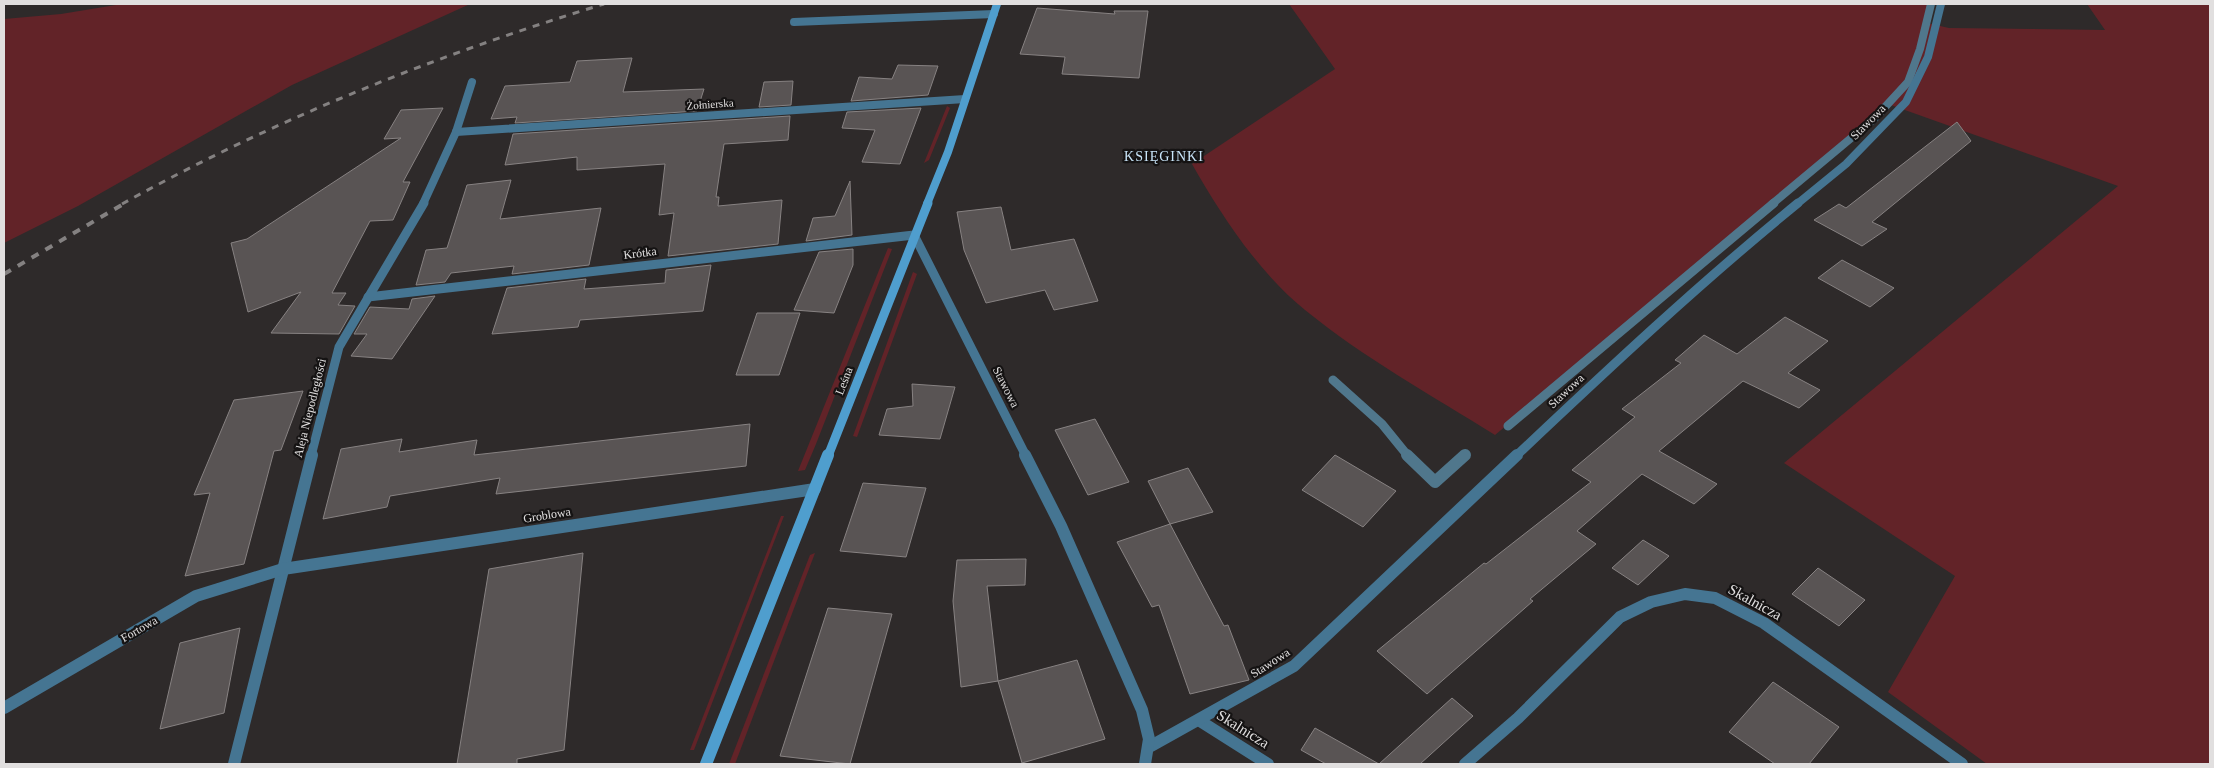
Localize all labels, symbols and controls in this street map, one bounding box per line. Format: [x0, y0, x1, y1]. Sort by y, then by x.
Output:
street label: Żołnierska [686, 96, 734, 112]
street label: Stawowa [1847, 101, 1889, 143]
district label: KSIĘGINKI [1124, 149, 1204, 164]
street label: Krótka [623, 244, 658, 262]
street label: Aleja Niepodległości [291, 356, 329, 459]
street label: Leśna [832, 364, 856, 397]
street label: Stawowa [990, 364, 1023, 410]
street label: Stawowa [1545, 370, 1587, 411]
street label: Groblowa [522, 504, 572, 526]
street label: Skalnicza [1726, 581, 1785, 623]
street label: Fortowa [118, 613, 160, 645]
street label: Stawowa [1248, 645, 1293, 681]
street label: Skalnicza [1214, 707, 1272, 751]

